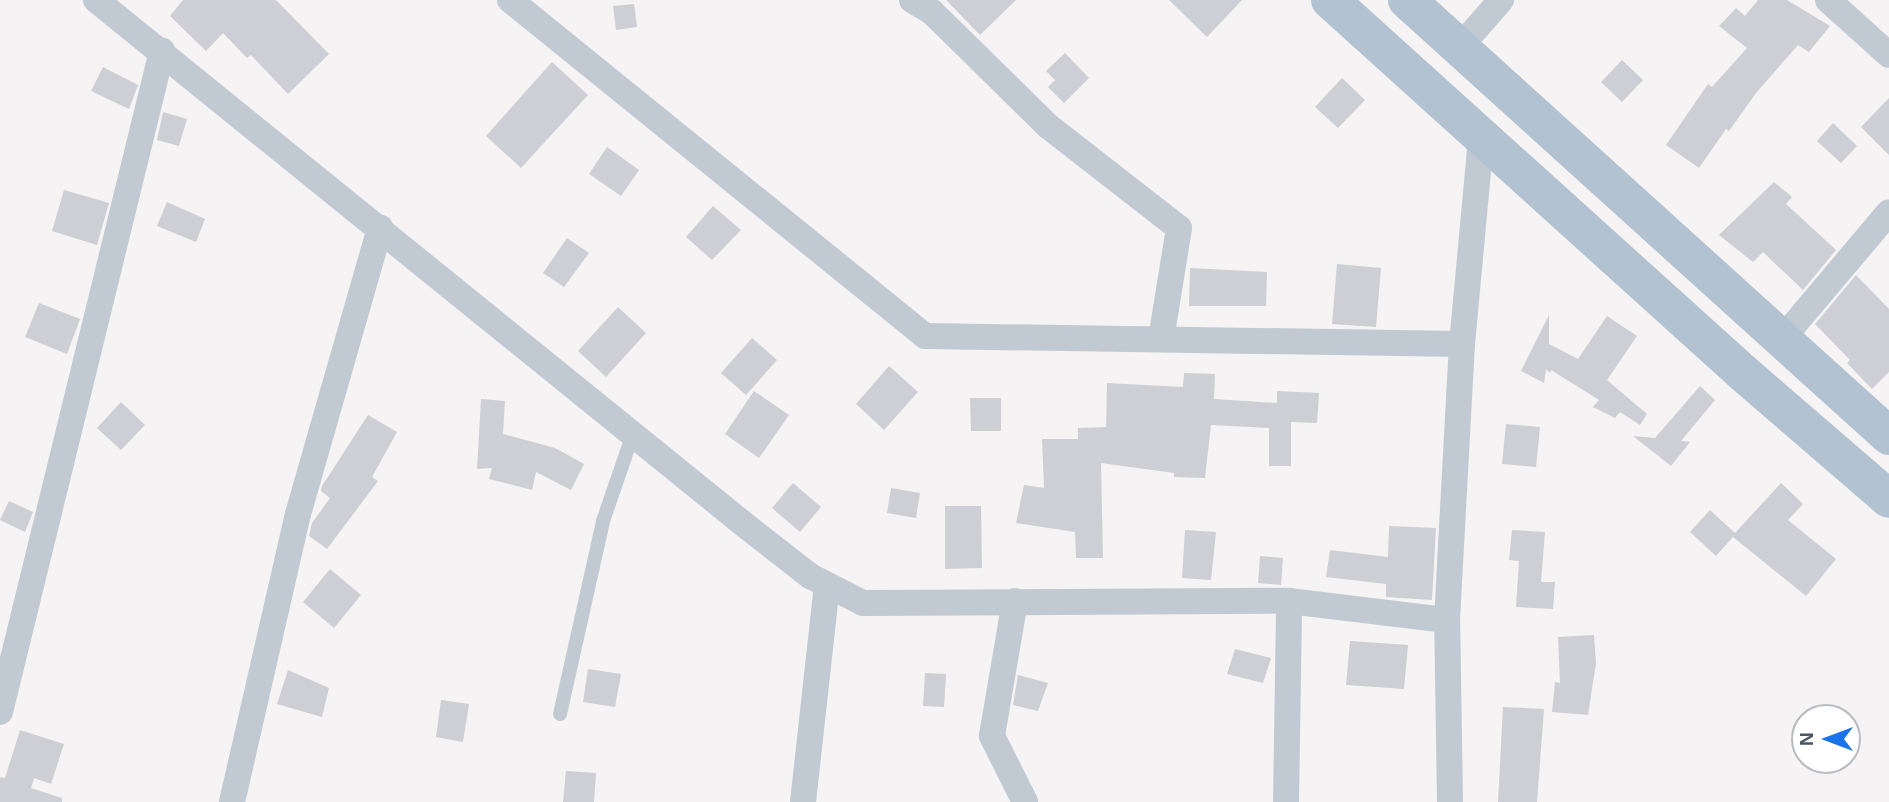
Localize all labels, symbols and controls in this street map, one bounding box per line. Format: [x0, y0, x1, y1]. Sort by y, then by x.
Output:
north arrow [1791, 704, 1861, 774]
text: N [1796, 732, 1817, 746]

